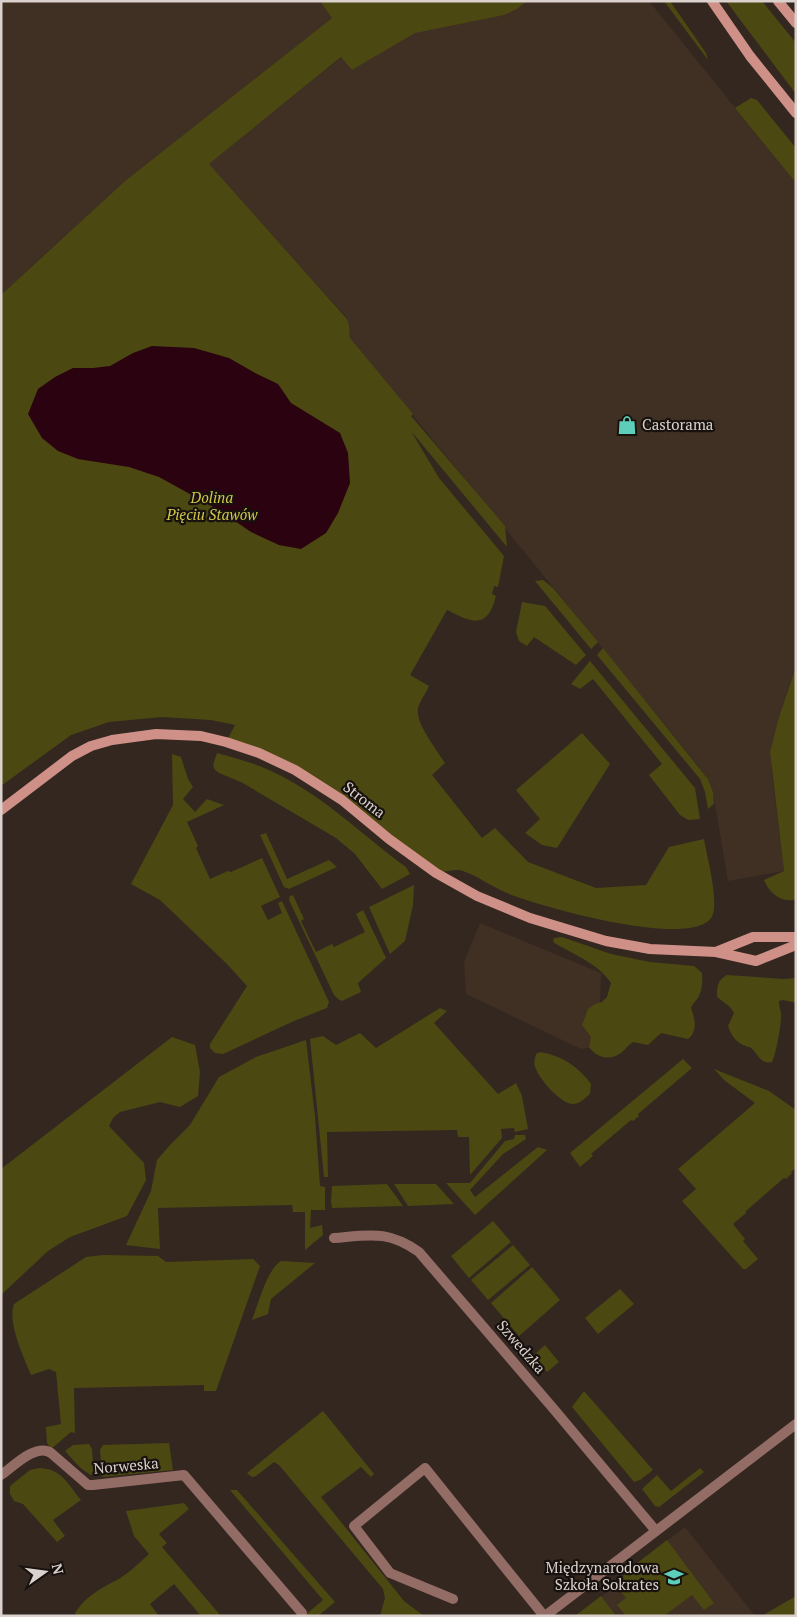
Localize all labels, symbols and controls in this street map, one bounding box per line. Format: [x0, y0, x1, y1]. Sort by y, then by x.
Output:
shop icon: Castorama [616, 414, 638, 436]
place label: Castorama [642, 414, 714, 434]
park label: Dolina Pięciu Stawów [165, 487, 258, 524]
street label: Stroma [339, 776, 390, 822]
street label: Szwedzka [493, 1315, 551, 1378]
street label: Norweska [93, 1452, 160, 1478]
north arrow [20, 1547, 70, 1597]
place label: Międzynarodowa Szkoła Sokrates [545, 1557, 659, 1594]
text: N [48, 1561, 69, 1577]
school or university icon: Międzynarodowa Szkoła Sokrates [663, 1566, 685, 1588]

